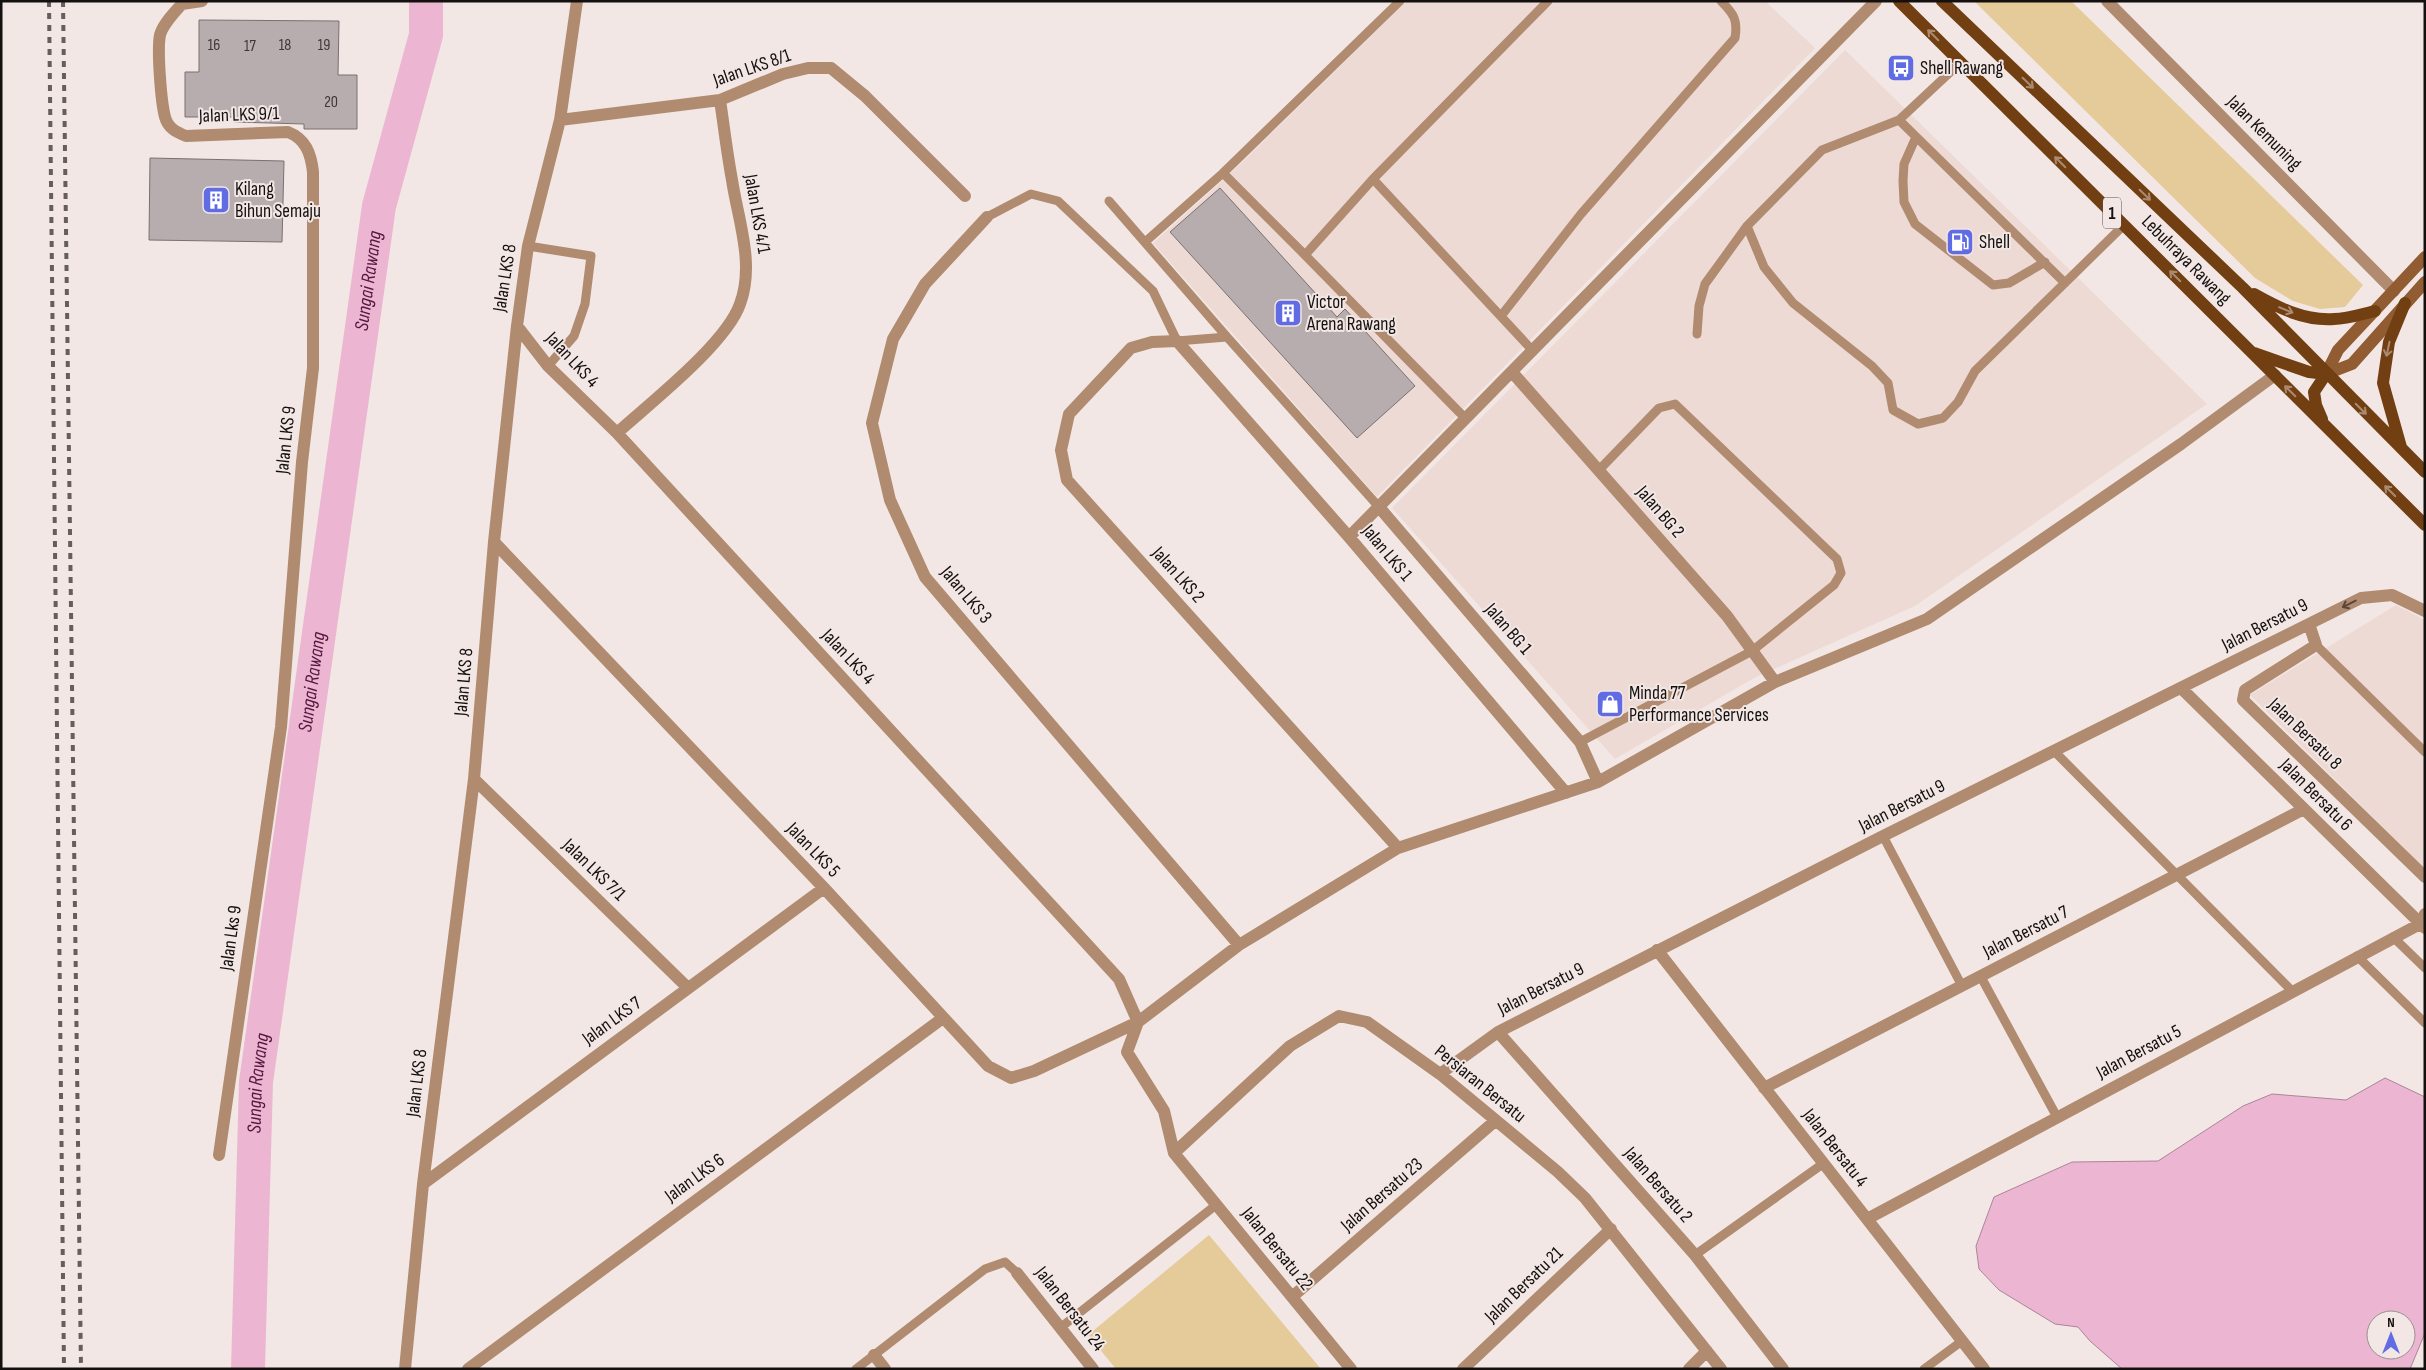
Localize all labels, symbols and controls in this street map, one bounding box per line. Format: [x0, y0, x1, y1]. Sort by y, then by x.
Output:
one-way arrow [1927, 29, 1939, 41]
house number: 16 [208, 36, 220, 55]
house number: 18 [279, 36, 291, 55]
house number: 19 [318, 36, 330, 55]
house number: 17 [244, 37, 257, 56]
street label: Jalan LKS 8/1 [709, 44, 794, 92]
bus stop icon: Shell Rawang [1886, 53, 1916, 83]
place label: Shell Rawang [1920, 57, 2004, 80]
one-way arrow [2021, 77, 2034, 89]
street label: Jalan Kemuning [2221, 90, 2307, 176]
house number: 20 [324, 93, 338, 112]
street label: Jalan LKS 9/1 [197, 102, 280, 128]
one-way arrow [2054, 155, 2066, 168]
street label: Jalan LKS 4/1 [739, 172, 775, 256]
place label: Kilang Bihun Semaju [235, 178, 321, 223]
building icon: Kilang Bihun Semaju [201, 185, 231, 215]
one-way arrow [2139, 189, 2151, 201]
road number: 1 [2103, 198, 2121, 228]
street label: Lebuhraya Rawang [2136, 210, 2236, 310]
fuel station icon: Shell [1945, 227, 1975, 257]
water label: Sungai Rawang [350, 229, 387, 332]
place label: Shell [1979, 231, 2010, 254]
street label: Jalan LKS 8 [488, 242, 522, 315]
one-way arrow [2169, 270, 2182, 282]
place label: Victor Arena Rawang [1306, 291, 1396, 336]
building icon: Victor Arena Rawang [1273, 298, 1303, 328]
one-way arrow [2278, 306, 2293, 316]
street label: Jalan LKS 4 [540, 327, 604, 393]
one-way arrow [2382, 340, 2392, 356]
one-way arrow [2284, 385, 2297, 397]
one-way arrow [2354, 402, 2366, 414]
street label: Jalan LKS 9 [271, 405, 301, 476]
street label: Jalan BG 2 [1630, 480, 1689, 543]
one-way arrow [2384, 485, 2396, 497]
street label: Jalan LKS 1 [1356, 519, 1417, 586]
street label: Jalan LKS 2 [1146, 541, 1209, 608]
street label: Jalan LKS 3 [935, 561, 997, 628]
street label: Jalan Bersatu 9 [2217, 593, 2312, 657]
street label: Jalan BG 1 [1479, 598, 1537, 660]
one-way arrow [2342, 600, 2357, 609]
street label: Jalan LKS 4 [816, 624, 880, 690]
water label: Sungai Rawang [293, 631, 331, 734]
street label: Jalan LKS 8 [449, 647, 478, 718]
place label: Minda 77 Performance Services [1629, 682, 1769, 727]
shop icon: Minda 77 Performance Services [1595, 689, 1625, 719]
street label: Jalan Bersatu 8 [2263, 693, 2347, 775]
street label: Jalan Bersatu 6 [2274, 753, 2357, 836]
street label: Jalan Bersatu 9 [1854, 774, 1949, 838]
street label: Jalan LKS 5 [781, 817, 845, 882]
street label: Jalan LKS 7/1 [557, 833, 631, 906]
street label: Jalan Bersatu 7 [1978, 900, 2073, 964]
street label: Jalan Lks 9 [215, 904, 247, 973]
street label: Jalan Bersatu 9 [1493, 957, 1588, 1021]
street label: Jalan LKS 7 [577, 992, 646, 1051]
street label: Jalan Bersatu 5 [2092, 1020, 2185, 1084]
water label: Sungai Rawang [243, 1032, 275, 1134]
street label: Persiaran Bersatu [1430, 1040, 1530, 1128]
street label: Jalan LKS 8 [401, 1048, 433, 1119]
street label: Jalan Bersatu 4 [1797, 1103, 1873, 1192]
street label: Jalan Bersatu 2 [1618, 1142, 1697, 1228]
street label: Jalan LKS 6 [660, 1149, 729, 1208]
street label: Jalan Bersatu 23 [1336, 1153, 1428, 1238]
street label: Jalan Bersatu 22 [1236, 1202, 1318, 1295]
street label: Jalan Bersatu 21 [1479, 1242, 1568, 1329]
street label: Jalan Bersatu 24 [1029, 1261, 1110, 1356]
north arrow [2366, 1310, 2416, 1360]
text: N [2387, 1314, 2395, 1331]

